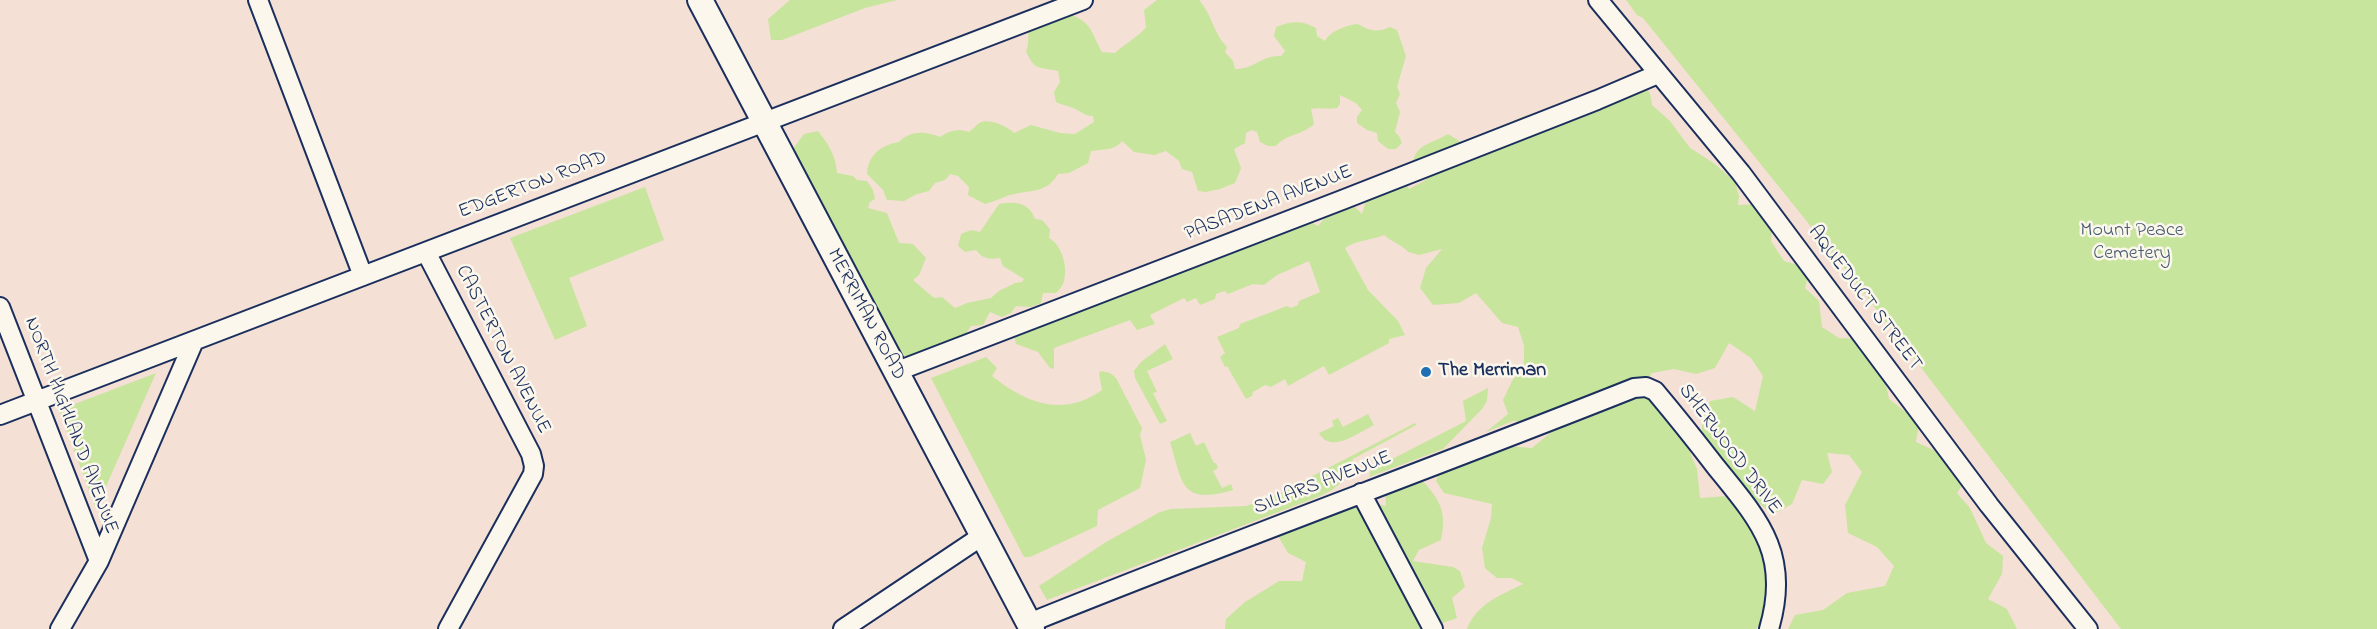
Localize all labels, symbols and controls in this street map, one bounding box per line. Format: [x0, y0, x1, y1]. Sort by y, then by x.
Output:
street label: EDGERTON ROAD [455, 147, 611, 225]
street label: PASADENA AVENUE [1182, 161, 1356, 247]
park label: Mount Peace Cemetery [2080, 220, 2184, 267]
street label: AQUEDUCT STREET [1802, 222, 1926, 376]
street label: MERRIMAN ROAD [820, 245, 910, 385]
street label: CASTERTON AVENUE [449, 262, 555, 438]
street label: NORTH HIGHLAND AVENUE [18, 314, 122, 538]
place label: The Merriman [1438, 360, 1546, 384]
marker: The Merriman [1419, 365, 1433, 379]
street label: SHERWOOD DRIVE [1672, 380, 1786, 520]
street label: SILLARS AVENUE [1251, 447, 1395, 521]

